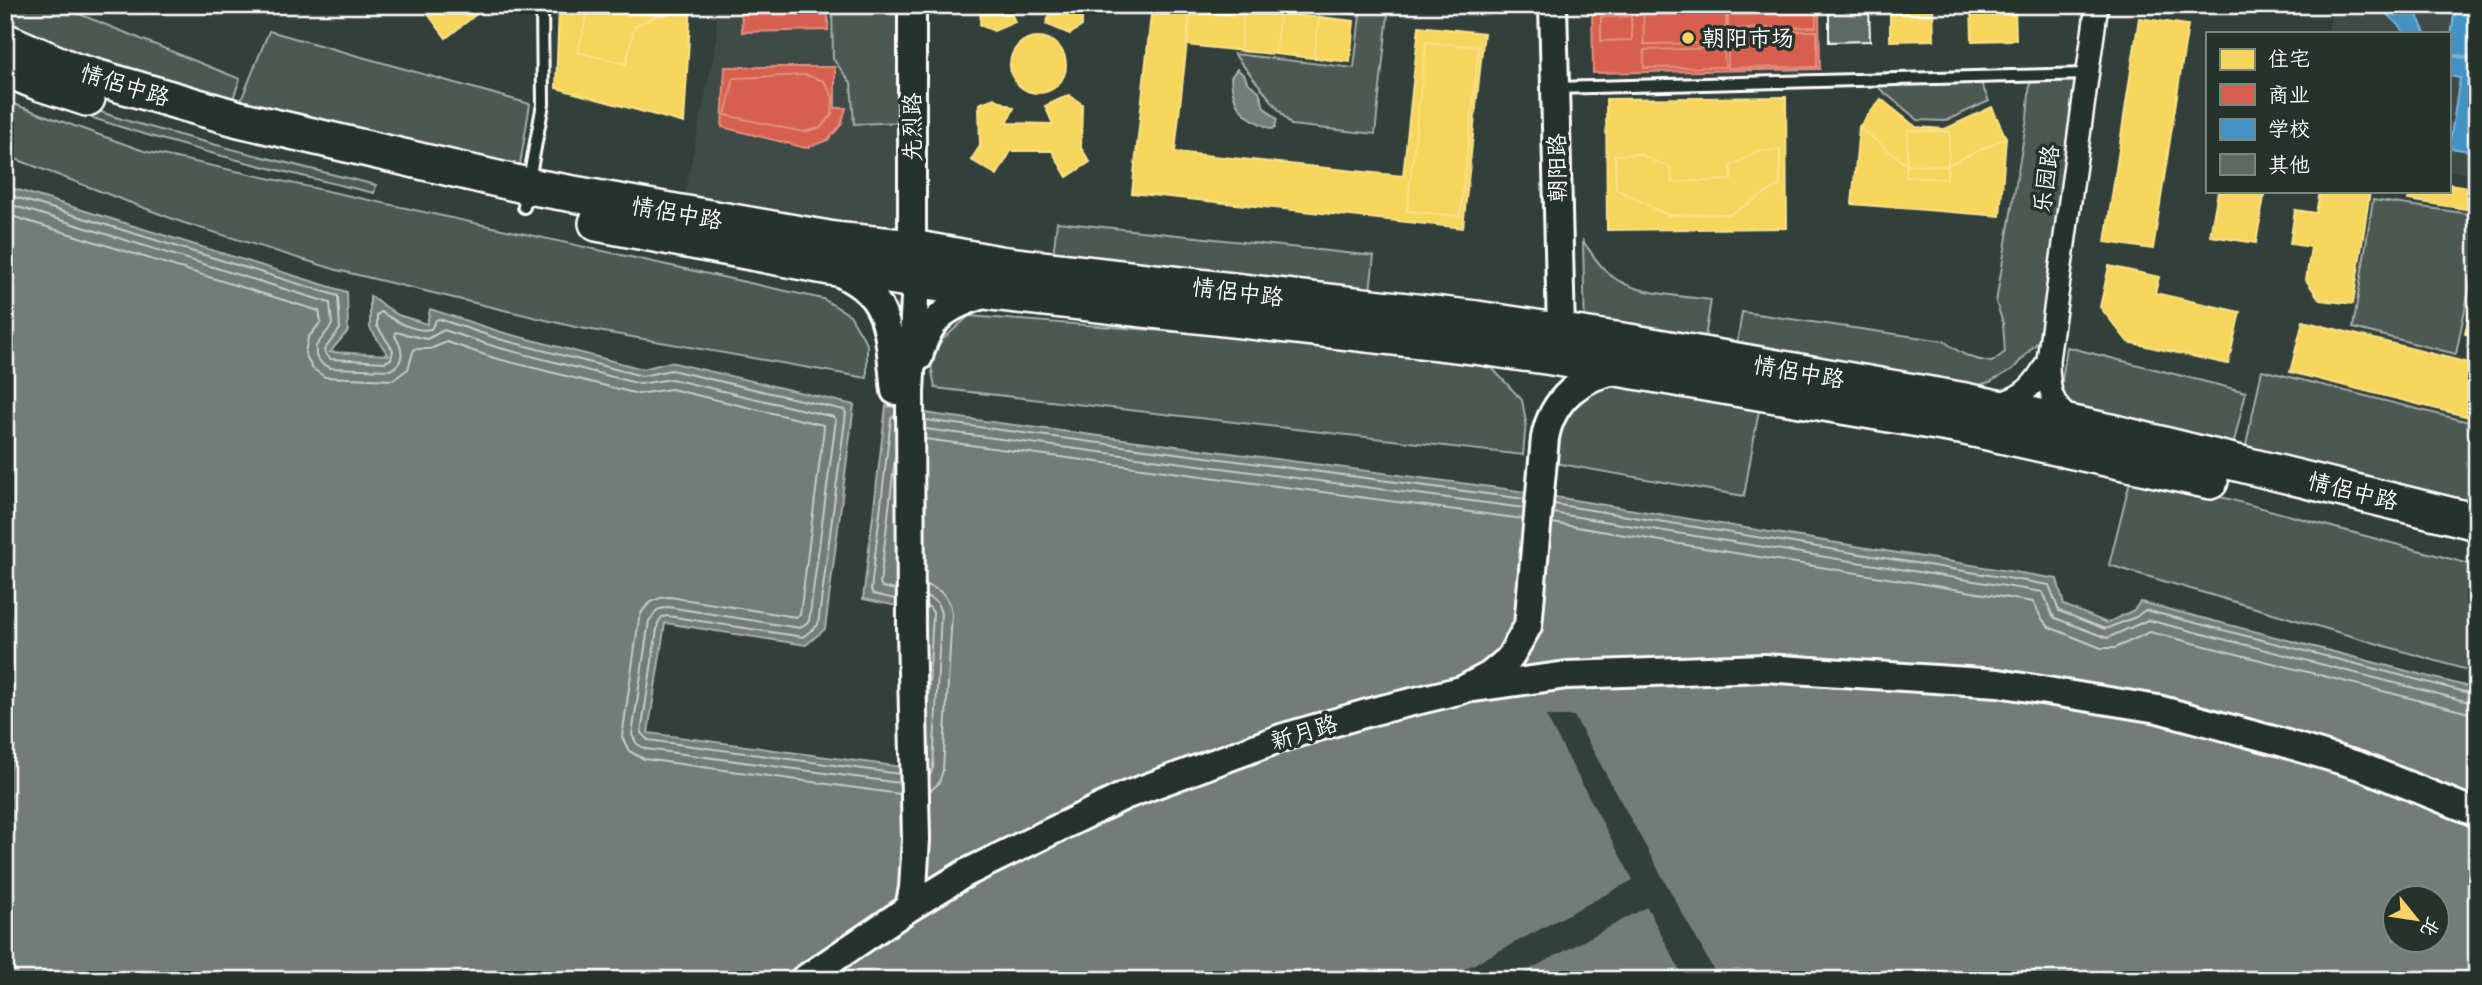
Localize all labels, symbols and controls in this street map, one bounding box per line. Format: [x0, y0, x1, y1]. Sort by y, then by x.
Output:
place label: 朝阳市场 [1702, 24, 1794, 53]
marker: 朝阳市场 [1680, 30, 1696, 46]
legend [2206, 32, 2450, 192]
text: 住宅 [2268, 46, 2310, 73]
street label: 情侶中路 [77, 58, 173, 113]
text: 商业 [2268, 82, 2310, 109]
street label: 先烈路 [898, 93, 927, 162]
text: 学校 [2268, 116, 2310, 143]
street label: 朝阳路 [1542, 133, 1573, 203]
street label: 乐园路 [2027, 143, 2066, 215]
text: 其他 [2268, 152, 2310, 179]
street label: 情侶中路 [629, 191, 725, 236]
street label: 情侶中路 [1191, 272, 1285, 312]
street label: 情侶中路 [1751, 350, 1847, 395]
street label: 情侶中路 [2305, 466, 2401, 517]
street label: 新月路 [1267, 709, 1341, 756]
north arrow [2380, 884, 2450, 954]
text: 北 [2415, 913, 2445, 941]

